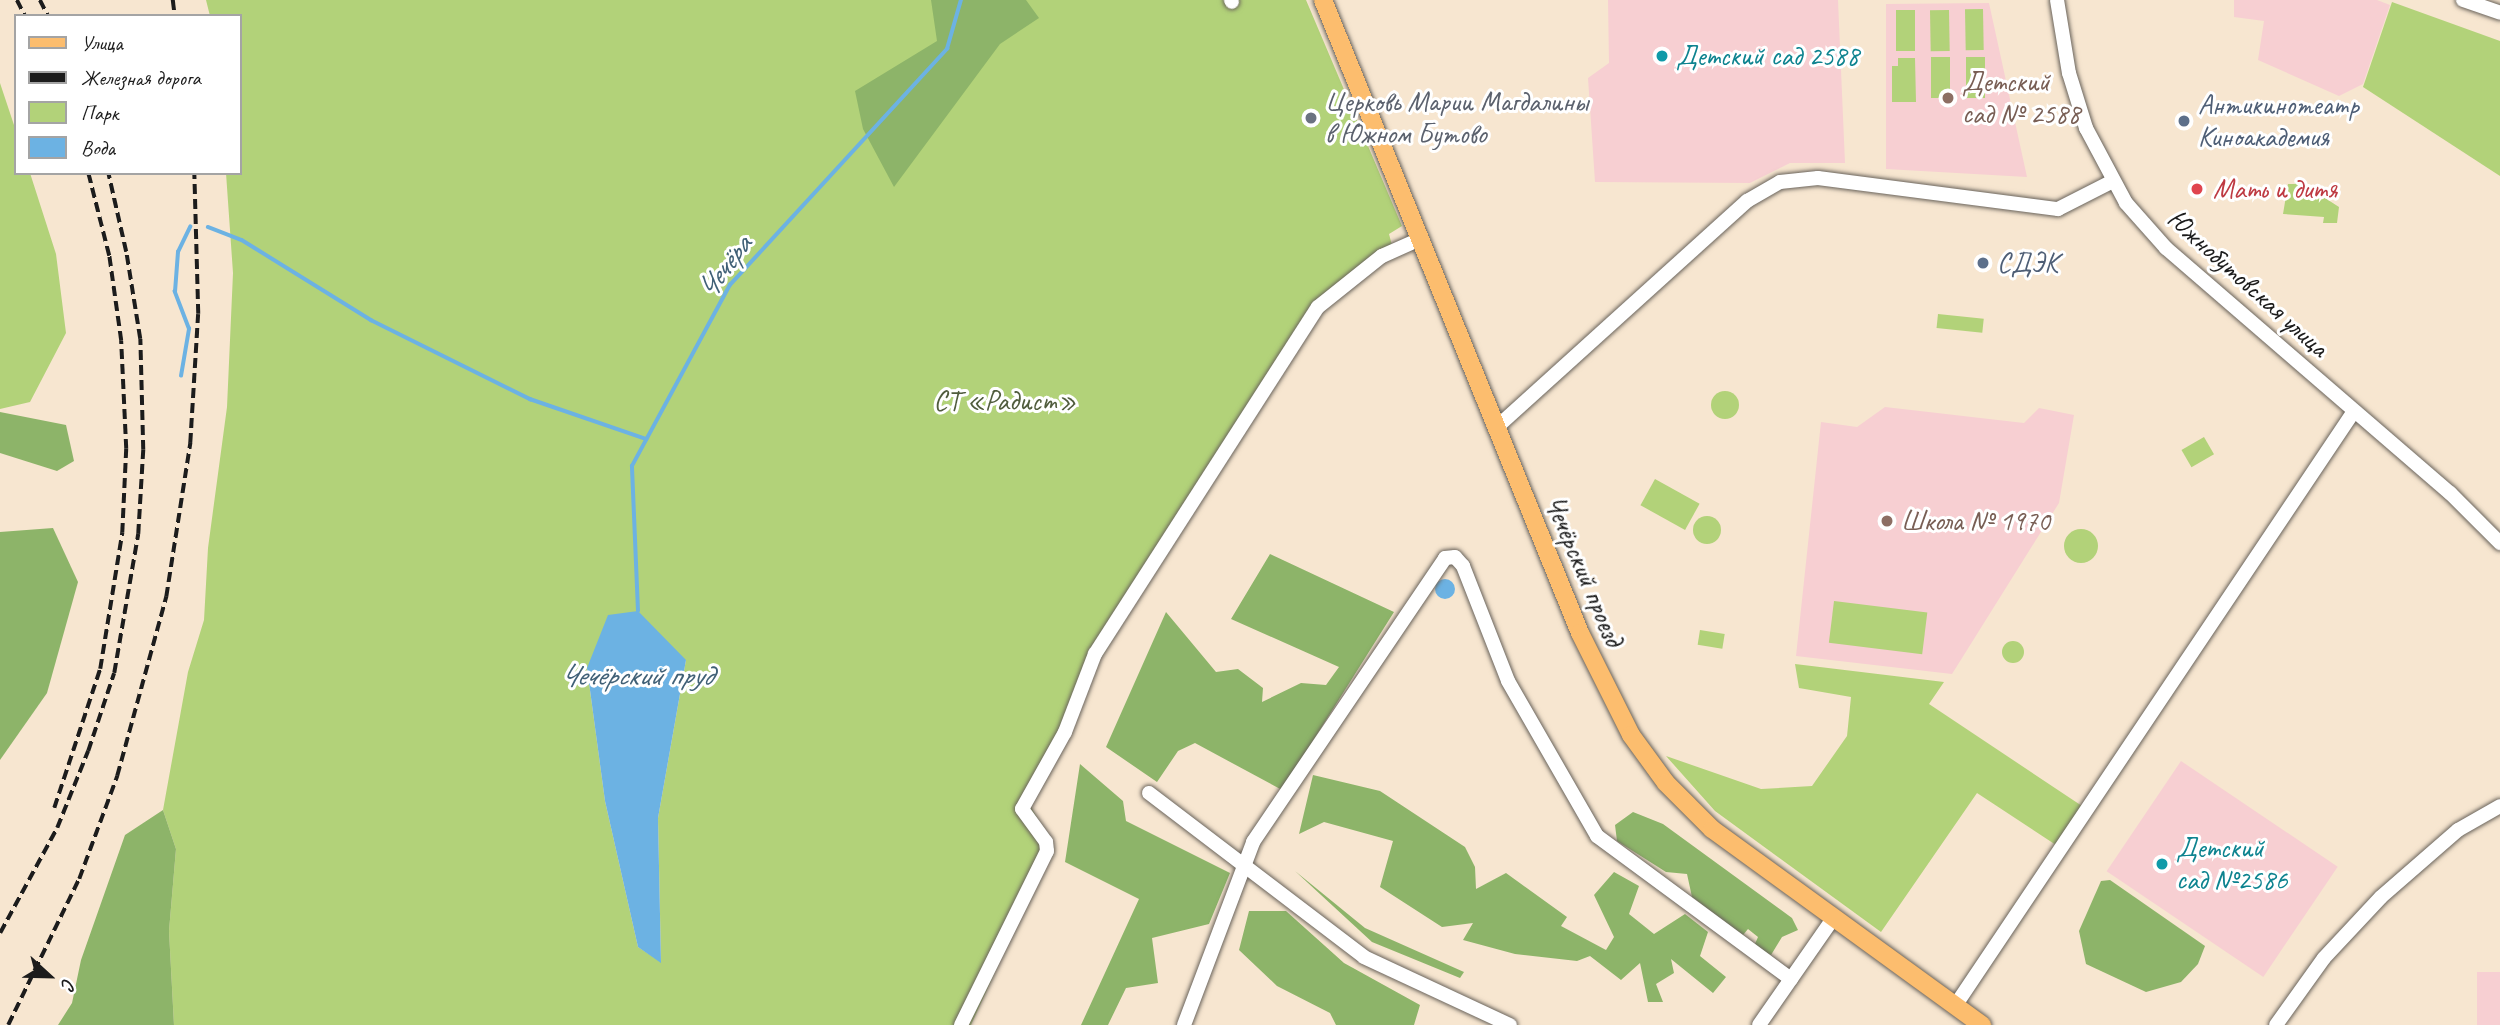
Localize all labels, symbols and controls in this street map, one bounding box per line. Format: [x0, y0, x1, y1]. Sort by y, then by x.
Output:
legend [14, 14, 242, 175]
text: Улица [81, 30, 123, 56]
place label: Детский сад 2588 [1676, 39, 1859, 73]
marker: Детский сад 2588 [1654, 48, 1670, 64]
text: Железная дорога [81, 65, 201, 91]
place label: Детский сад № 2588 [1962, 65, 2080, 131]
place label: Церковь Марии Магдалины в Южном Бутово [1325, 85, 1585, 151]
place label: Антикинотеатр Киноакадемия [2198, 88, 2359, 154]
marker: Детский сад № 2588 [1940, 90, 1956, 106]
text: Парк [81, 100, 118, 126]
marker: Церковь Марии Магдалины в Южном Бутово [1303, 110, 1319, 126]
marker: Антикинотеатр Киноакадемия [2176, 113, 2192, 129]
text: Вода [81, 135, 115, 161]
place label: Мать и дитя [2213, 172, 2337, 206]
marker: Мать и дитя [2187, 179, 2207, 199]
street label: Южнобутовская улица [2159, 201, 2337, 365]
water label: Чечёра [689, 228, 759, 306]
place label: СДЭК [1997, 246, 2058, 280]
marker: СДЭК [1975, 255, 1991, 271]
park label: СТ «Радист» [934, 384, 1076, 418]
street label: Чечёрский проезд [1537, 491, 1631, 651]
place label: Школа № 1970 [1901, 504, 2050, 538]
marker: Школа № 1970 [1879, 513, 1895, 529]
water label: Чечёрский пруд [560, 657, 712, 693]
place label: Детский сад №2586 [2176, 831, 2287, 897]
marker: Детский сад №2586 [2154, 856, 2170, 872]
north arrow [14, 941, 84, 1011]
text: С [56, 975, 81, 993]

